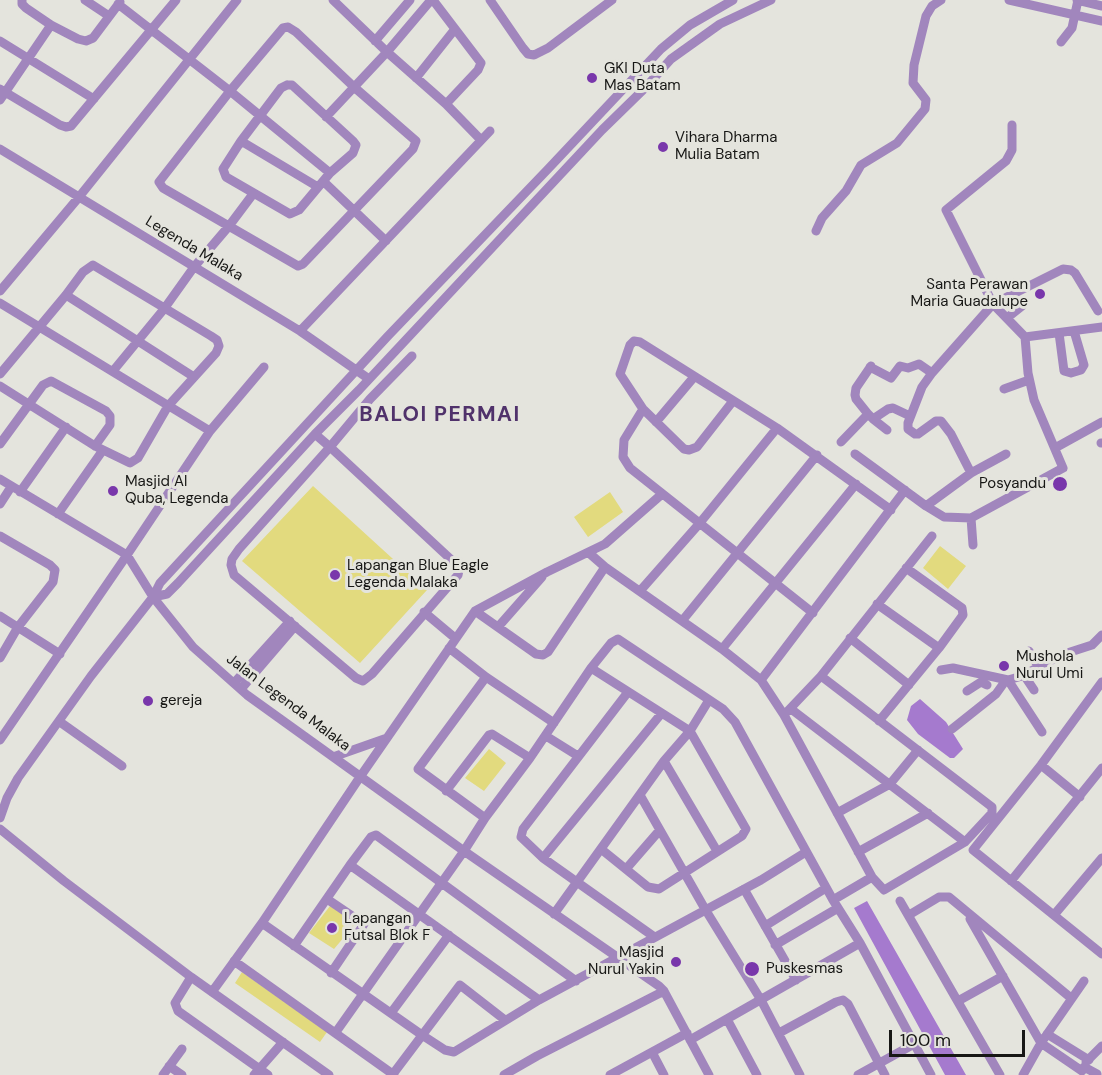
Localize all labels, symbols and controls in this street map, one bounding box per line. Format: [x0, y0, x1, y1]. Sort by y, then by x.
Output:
place label: GKI Duta Mas Batam [604, 60, 681, 95]
marker: GKI Duta Mas Batam [585, 71, 599, 85]
place label: Vihara Dharma Mulia Batam [675, 129, 777, 164]
marker: Vihara Dharma Mulia Batam [656, 140, 670, 154]
street label: Legenda Malaka [142, 213, 246, 285]
place label: Santa Perawan Maria Guadalupe [910, 276, 1028, 311]
marker: Santa Perawan Maria Guadalupe [1033, 287, 1047, 301]
district label: BALOI PERMAI [359, 402, 521, 428]
place label: Masjid Al Quba, Legenda [125, 473, 228, 508]
place label: Posyandu [979, 475, 1046, 493]
marker: Posyandu [1051, 475, 1069, 493]
marker: Masjid Al Quba, Legenda [106, 484, 120, 498]
place label: Lapangan Blue Eagle Legenda Malaka [347, 557, 489, 592]
marker: Lapangan Blue Eagle Legenda Malaka [328, 568, 342, 582]
place label: Mushola Nurul Umi [1016, 648, 1083, 683]
street label: Jalan Legenda Malaka [222, 651, 354, 755]
marker: Mushola Nurul Umi [997, 659, 1011, 673]
place label: gereja [160, 692, 202, 710]
marker: gereja [141, 694, 155, 708]
place label: Lapangan Futsal Blok F [344, 910, 430, 945]
marker: Lapangan Futsal Blok F [325, 921, 339, 935]
place label: Masjid Nurul Yakin [588, 944, 664, 979]
marker: Masjid Nurul Yakin [669, 955, 683, 969]
marker: Puskesmas [743, 960, 761, 978]
place label: Puskesmas [766, 960, 843, 978]
scale bar [892, 1018, 1028, 1056]
text: 100 m [900, 1028, 951, 1052]

